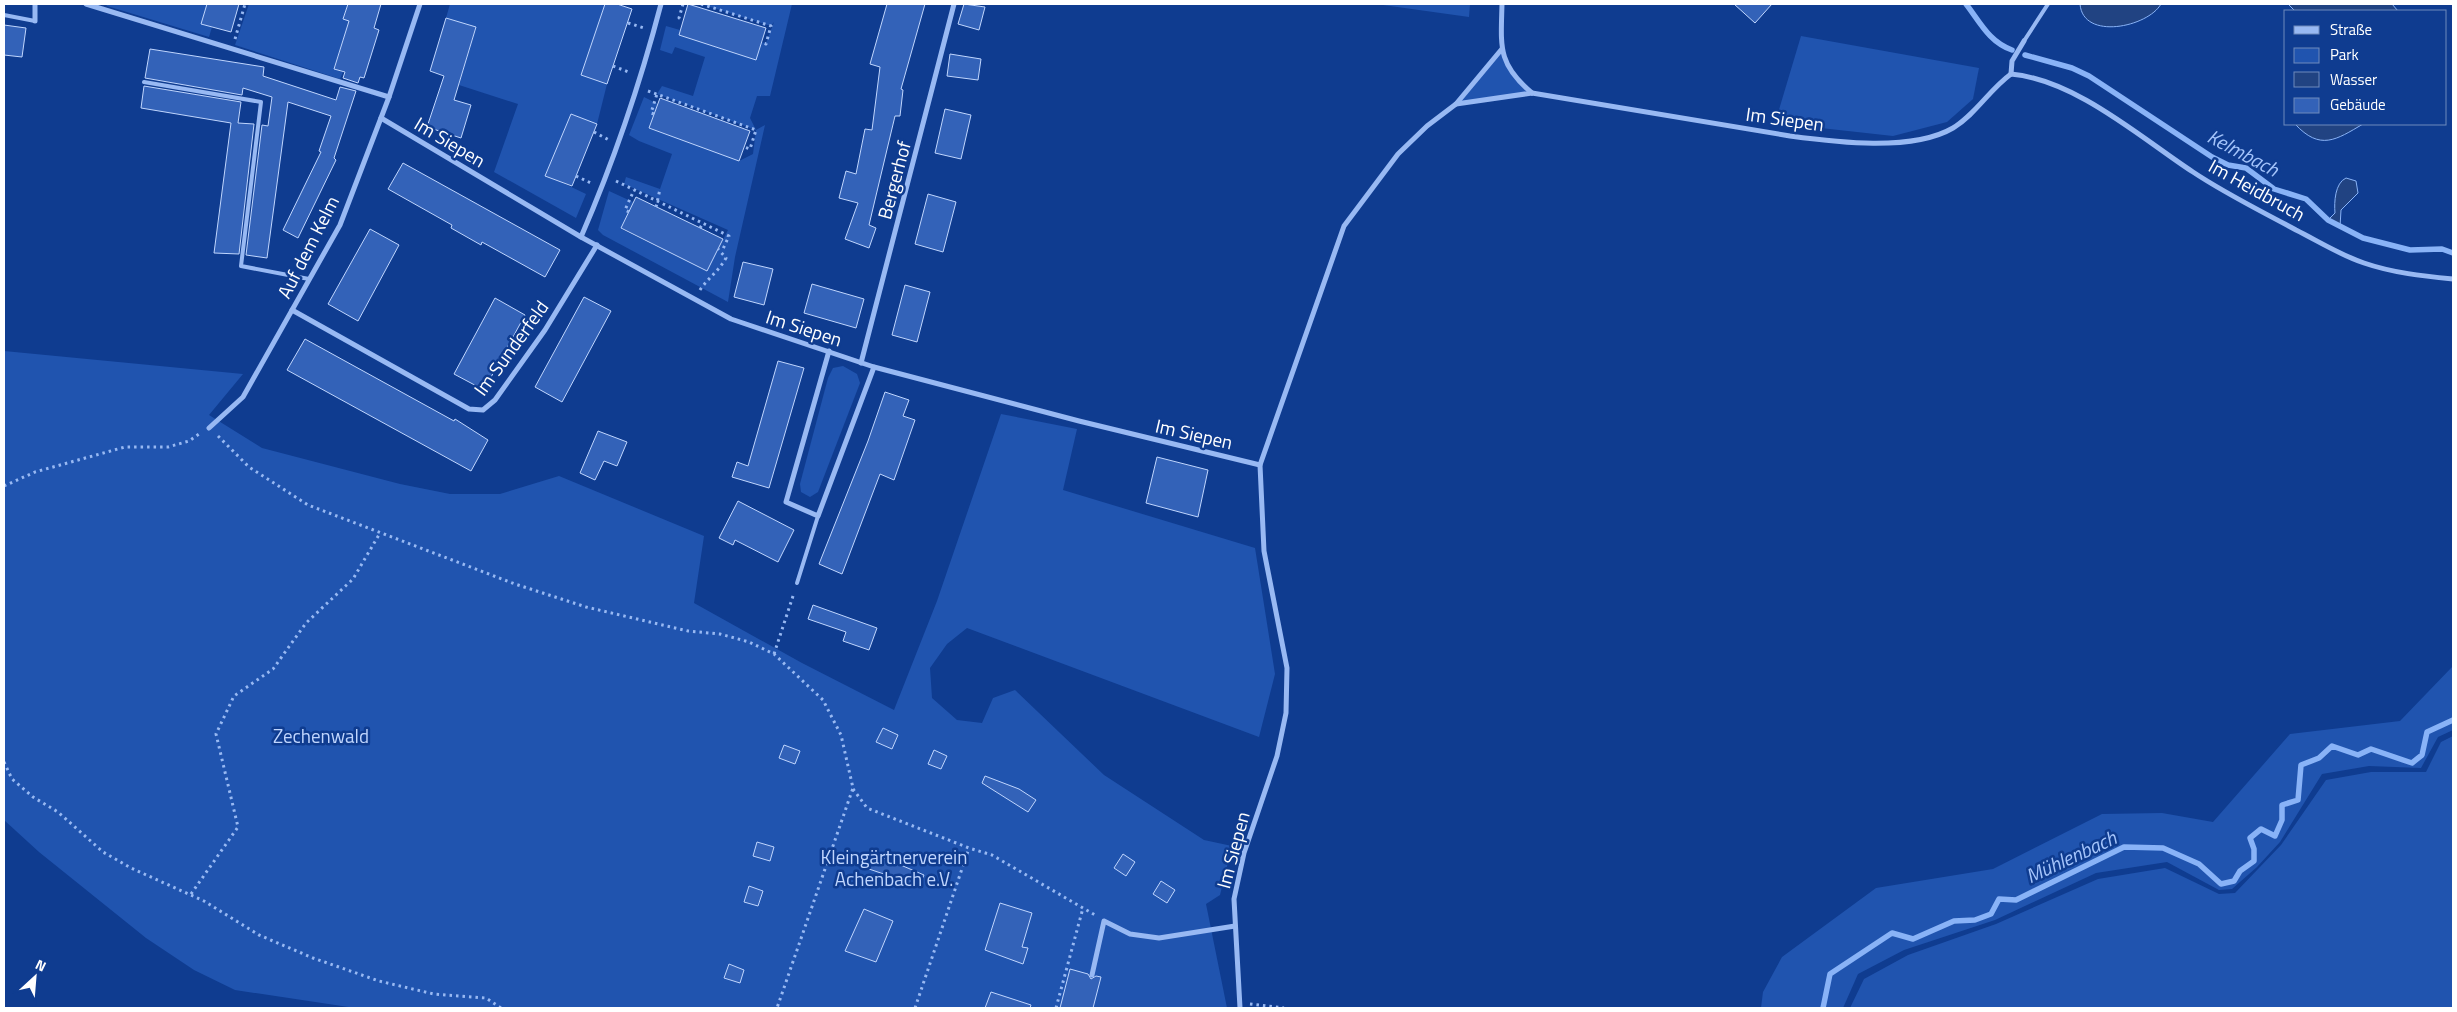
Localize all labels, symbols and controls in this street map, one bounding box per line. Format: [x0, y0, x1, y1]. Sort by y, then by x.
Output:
legend [2284, 10, 2447, 125]
text: Straße [2330, 18, 2372, 41]
text: Park [2330, 43, 2359, 66]
text: Wasser [2330, 68, 2377, 91]
text: Gebäude [2330, 93, 2386, 116]
street label: Im Siepen [1744, 99, 1826, 138]
street label: Im Siepen [409, 109, 491, 174]
water label: Kelmbach [2202, 121, 2285, 185]
street label: Bergerhof [869, 137, 918, 222]
street label: Im Heidbruch [2204, 151, 2311, 228]
street label: Auf dem Kelm [269, 190, 346, 303]
street label: Im Sunderfeld [466, 294, 555, 401]
street label: Im Siepen [762, 302, 846, 353]
street label: Im Siepen [1153, 411, 1236, 456]
park label: Zechenwald [273, 721, 369, 750]
street label: Im Siepen [1208, 808, 1257, 892]
water label: Mühlenbach [2020, 822, 2122, 891]
park label: Kleingärtnerverein Achenbach e.V. [821, 842, 967, 893]
north arrow [10, 952, 60, 1002]
text: N [32, 953, 50, 976]

